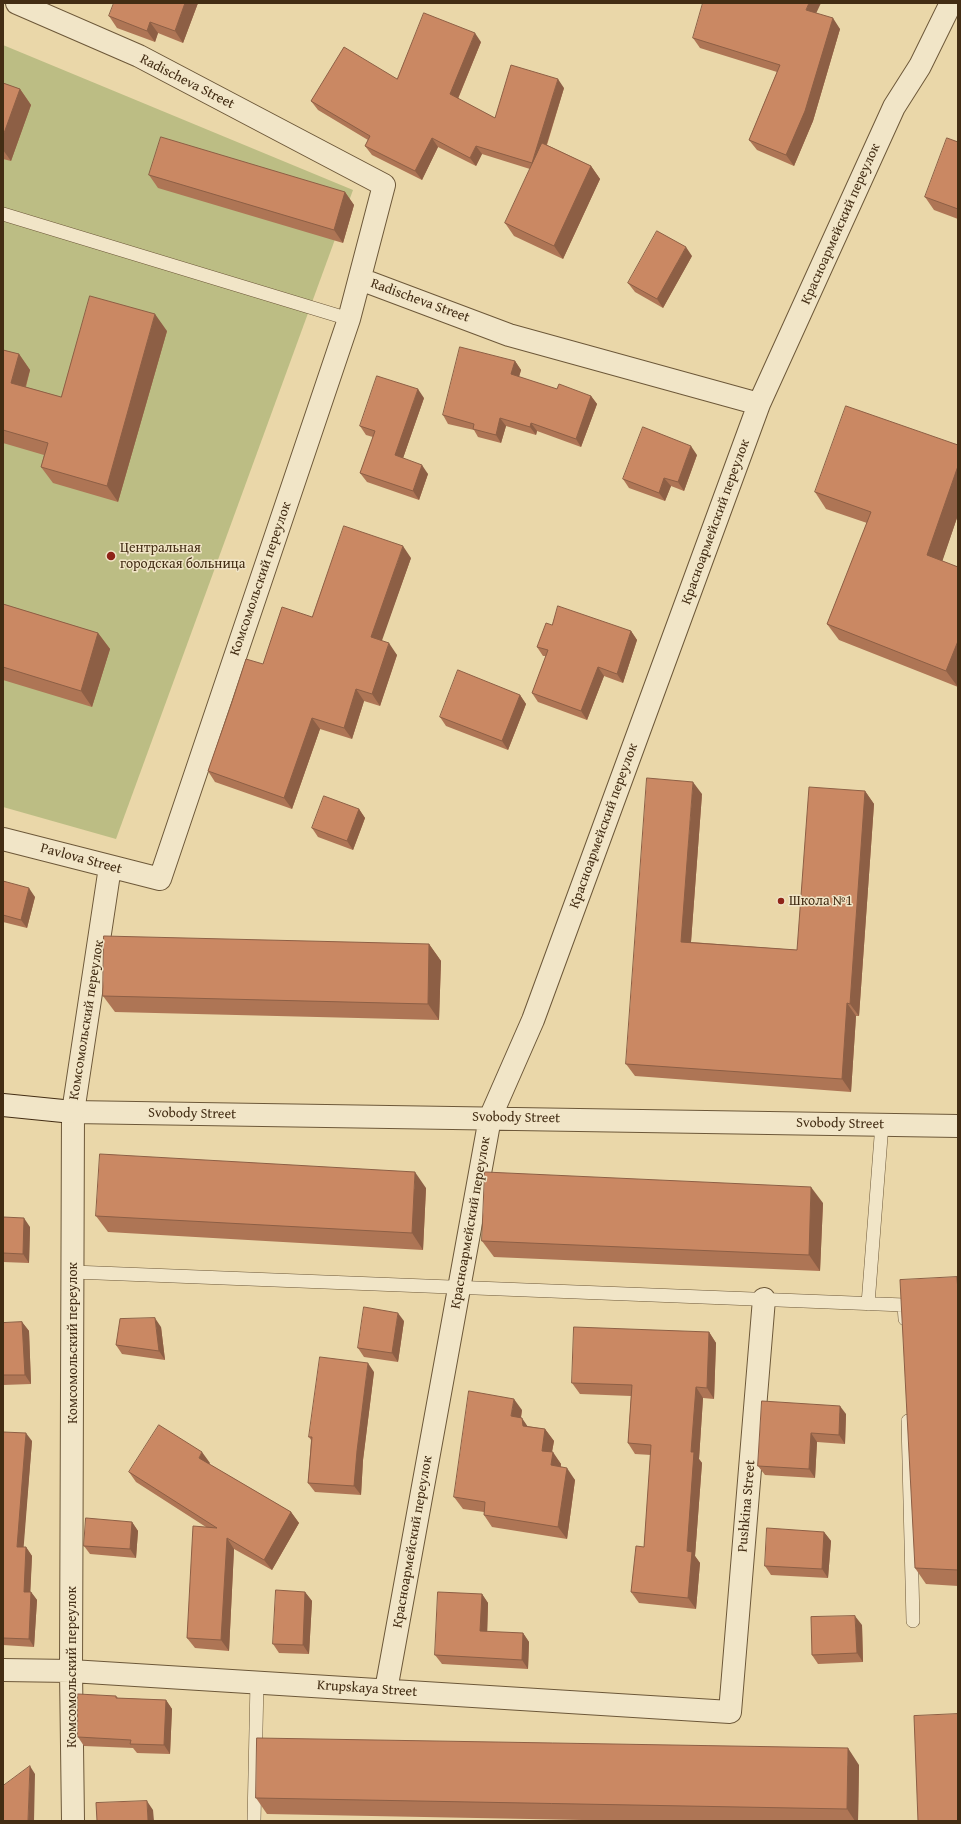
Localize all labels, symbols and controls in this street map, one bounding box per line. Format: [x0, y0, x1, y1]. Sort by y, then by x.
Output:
street label: Radischeva Street [137, 51, 237, 113]
street label: Красноармейский переулок [798, 141, 884, 307]
street label: Radischeva Street [368, 275, 472, 327]
street label: Красноармейский переулок [678, 437, 754, 607]
street label: Комсомольский переулок [227, 500, 295, 658]
place label: Центральная городская больница [120, 540, 245, 572]
marker: Центральная городская больница [105, 550, 117, 562]
street label: Красноармейский переулок [566, 741, 642, 911]
street label: Pavlova Street [38, 840, 124, 878]
place label: Школа №1 [789, 893, 853, 909]
marker: Школа №1 [776, 896, 786, 906]
street label: Комсомольский переулок [66, 939, 108, 1101]
street label: Svobody Street [148, 1105, 236, 1123]
street label: Svobody Street [472, 1109, 560, 1127]
street label: Svobody Street [796, 1115, 884, 1133]
street label: Красноармейский переулок [448, 1136, 494, 1310]
street label: Комсомольский переулок [65, 1262, 81, 1424]
street label: Красноармейский переулок [390, 1455, 436, 1629]
street label: Pushkina Street [735, 1459, 759, 1553]
street label: Комсомольский переулок [64, 1586, 80, 1748]
street label: Krupskaya Street [316, 1677, 418, 1701]

